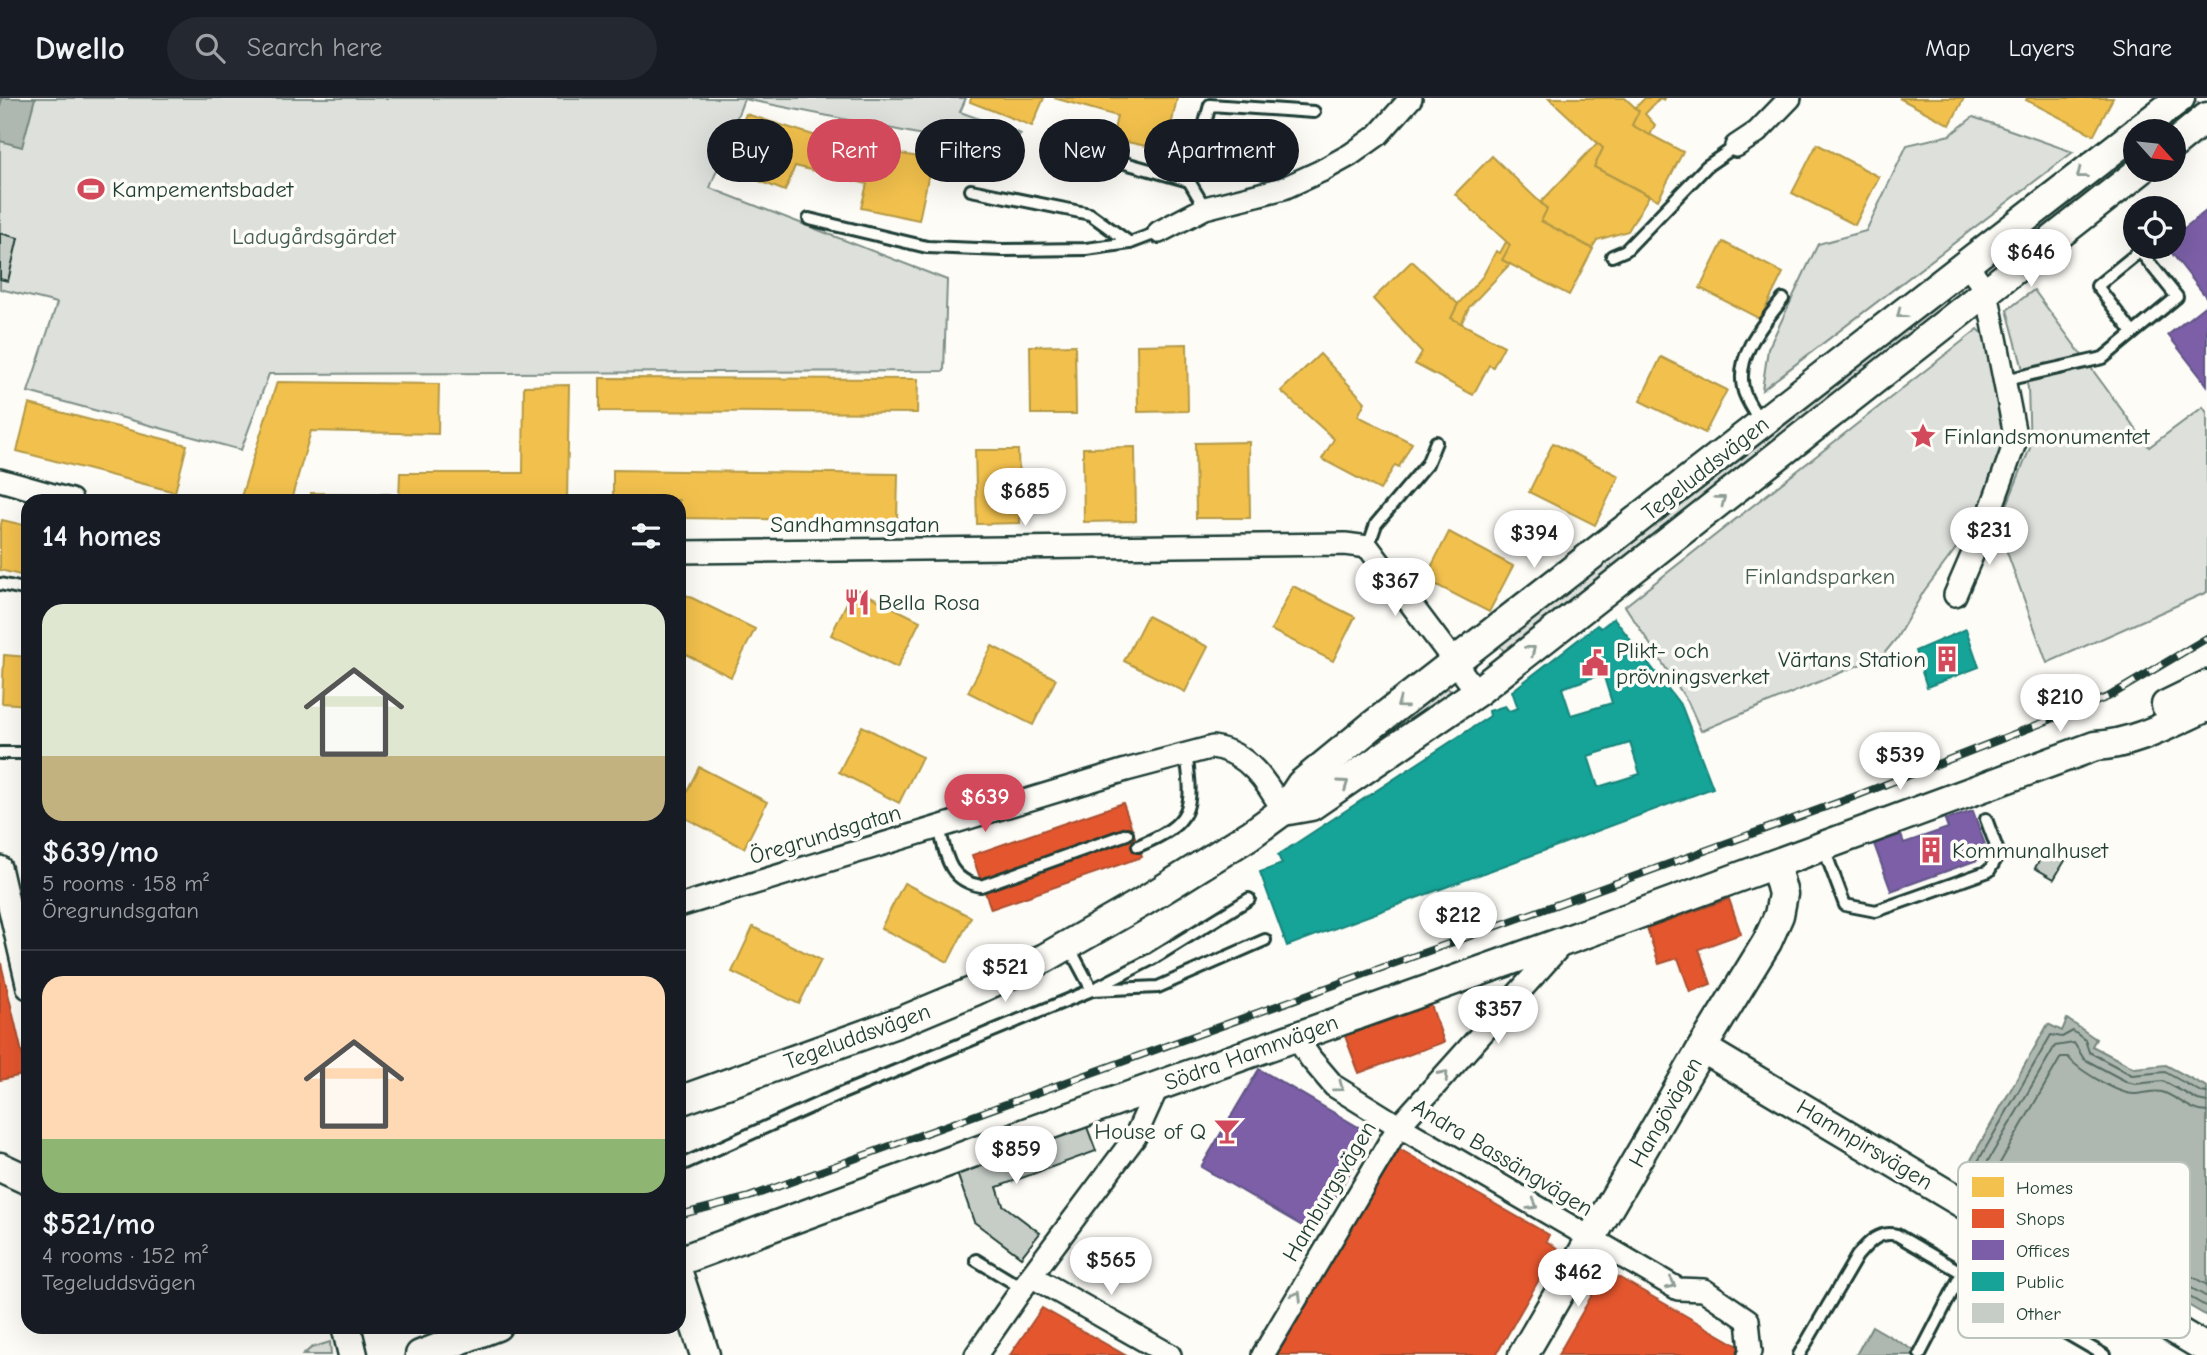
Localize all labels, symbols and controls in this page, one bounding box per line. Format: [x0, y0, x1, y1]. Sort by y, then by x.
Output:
search box [167, 17, 657, 80]
text: Dwello [35, 29, 125, 67]
icon: search [191, 29, 229, 67]
text: Search here [247, 33, 382, 63]
text: Map [1925, 34, 1971, 62]
text: Layers [2009, 34, 2074, 62]
text: Share [2112, 34, 2172, 62]
chip: Buy [707, 119, 793, 182]
chip: Rent [807, 119, 901, 182]
chip: Filters [915, 119, 1025, 182]
chip: New [1039, 119, 1130, 182]
chip: Apartment [1144, 119, 1299, 182]
north arrow [2123, 119, 2186, 182]
map controls [2123, 119, 2186, 259]
one-way arrow [2076, 166, 2089, 179]
sports icon: Kampementsbadet [76, 174, 106, 204]
place label: Kampementsbadet [112, 176, 295, 203]
button: locate [2123, 196, 2186, 259]
park label: Ladugårdsgärdet [232, 223, 397, 250]
pin: $646 [1990, 230, 2072, 289]
text: $646 [2007, 238, 2055, 265]
one-way arrow [1896, 305, 1909, 318]
street label: Tegeluddsvägen [1636, 410, 1774, 526]
place icon: Finlandsmonumentet [1908, 421, 1938, 451]
place label: Finlandsmonumentet [1944, 423, 2151, 450]
pin: $685 [984, 468, 1066, 528]
text: $685 [1000, 477, 1050, 504]
one-way arrow [1712, 496, 1725, 508]
pin: $231 [1948, 508, 2030, 567]
pin: $394 [1493, 510, 1575, 570]
street label: Sandhamnsgatan [770, 511, 940, 538]
text: $231 [1966, 516, 2012, 543]
icon: filters [627, 517, 665, 555]
text: 14 homes [42, 519, 161, 554]
text: $394 [1510, 519, 1558, 546]
pin: $367 [1354, 559, 1436, 618]
park label: Finlandsparken [1745, 563, 1895, 590]
text: $367 [1371, 567, 1419, 594]
restaurant icon: Bella Rosa [842, 587, 872, 617]
place label: Bella Rosa [878, 589, 980, 616]
place label: Plikt- och prövningsverket [1616, 637, 1771, 690]
building icon: Värtans Station [1932, 644, 1962, 674]
one-way arrow [1523, 645, 1535, 658]
place label: Värtans Station [1778, 646, 1926, 673]
public building icon: Plikt- och prövningsverket [1580, 648, 1610, 678]
icon: home [291, 649, 417, 775]
pin: $210 [2019, 674, 2101, 734]
text: $210 [2036, 683, 2084, 710]
one-way arrow [1396, 696, 1409, 708]
pin: $539 [1859, 732, 1941, 792]
text: $539 [1875, 741, 1925, 768]
pin: $639 [944, 774, 1026, 834]
one-way arrow [1336, 780, 1349, 792]
text: $639 [960, 783, 1010, 810]
street label: Öregrundsgatan [746, 799, 904, 870]
text: $639/mo [42, 835, 159, 870]
building icon: Kommunalhuset [1916, 835, 1946, 865]
place label: Kommunalhuset [1952, 837, 2110, 864]
text: 5 rooms · 158 m² [42, 870, 209, 897]
pin: $212 [1417, 892, 1499, 952]
text: Öregrundsgatan [42, 897, 199, 924]
text: $212 [1435, 901, 1481, 928]
pin: $521 [964, 944, 1046, 1004]
text: $521 [982, 953, 1028, 980]
pin: $357 [1457, 986, 1539, 1046]
text: $357 [1474, 995, 1522, 1022]
street label: Tegeluddsvägen [780, 998, 934, 1075]
street label: Södra Hamnvägen [1161, 1008, 1342, 1096]
icon: home [291, 1021, 417, 1147]
street label: Hangövägen [1623, 1052, 1708, 1172]
one-way arrow [1436, 1070, 1448, 1083]
one-way arrow [1331, 1079, 1344, 1092]
street label: Andra Bassängvägen [1408, 1093, 1598, 1222]
street label: Hamnpirsvägen [1792, 1093, 1938, 1196]
bar icon: House of Q [1212, 1116, 1242, 1146]
street label: Hamburgsvägen [1277, 1116, 1382, 1266]
place label: House of Q [1094, 1118, 1206, 1145]
pin: $859 [975, 1126, 1057, 1186]
text: $859 [991, 1135, 1041, 1162]
legend [1958, 1162, 2190, 1338]
text: Homes [2016, 1177, 2073, 1199]
one-way arrow [1526, 1197, 1539, 1210]
text: $521/mo [42, 1207, 155, 1242]
text: Shops [2016, 1208, 2065, 1230]
pin: $565 [1070, 1238, 1152, 1297]
text: Offices [2016, 1240, 2070, 1262]
text: 4 rooms · 152 m² [42, 1242, 208, 1269]
text: $565 [1086, 1246, 1136, 1273]
pin: $462 [1537, 1250, 1619, 1309]
text: $462 [1554, 1258, 1602, 1285]
text: Tegeluddsvägen [42, 1269, 196, 1296]
text: Public [2016, 1271, 2064, 1293]
one-way arrow [1664, 1276, 1676, 1290]
one-way arrow [1289, 1291, 1302, 1303]
text: Other [2016, 1303, 2061, 1325]

